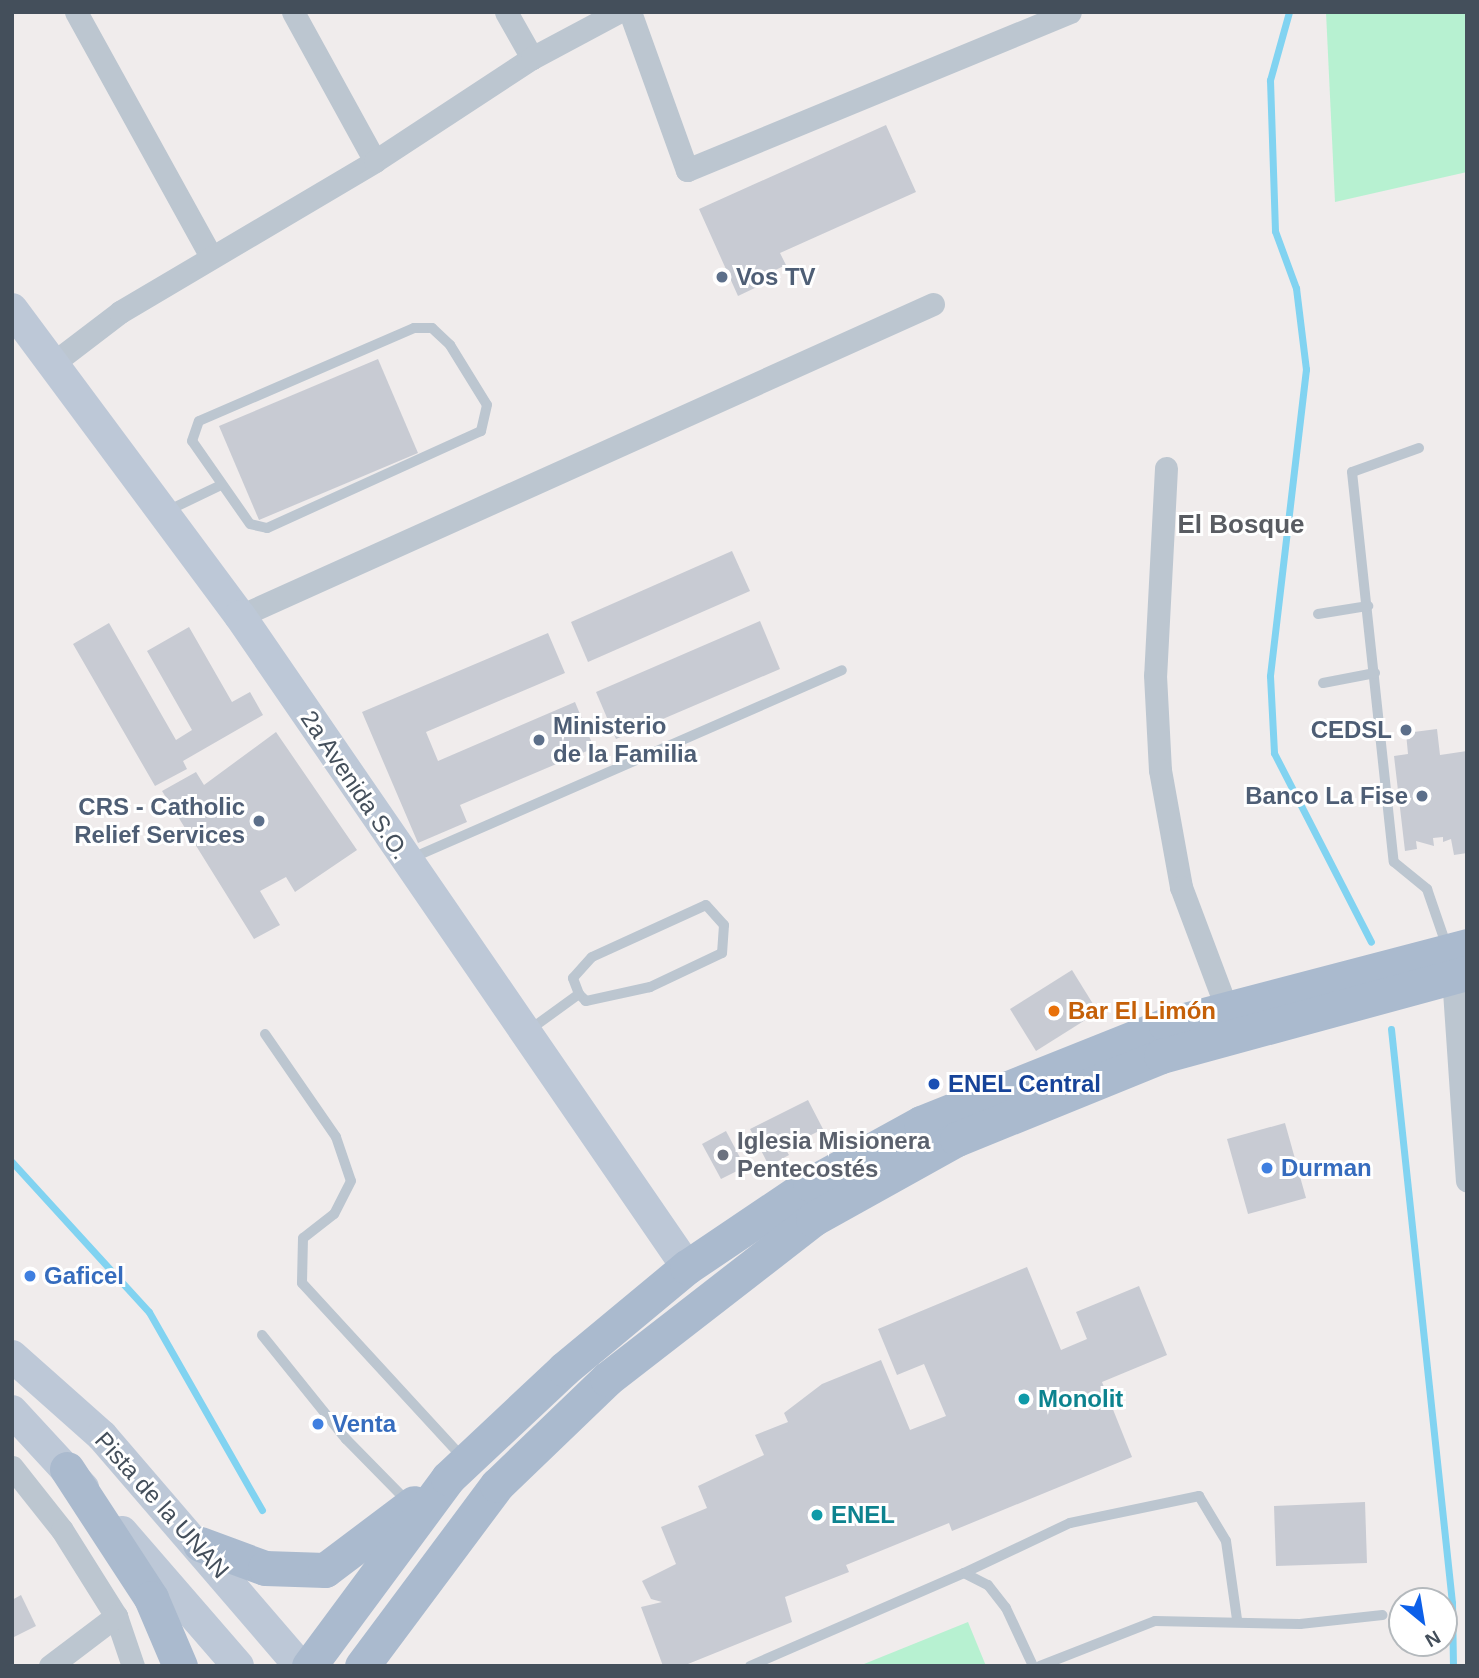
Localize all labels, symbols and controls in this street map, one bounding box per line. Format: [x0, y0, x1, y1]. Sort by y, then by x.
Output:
place label: Vos TV [736, 263, 816, 291]
marker: Vos TV [714, 269, 730, 285]
district label: El Bosque [1177, 509, 1305, 541]
street label: 2a Avenida S.O. [294, 705, 416, 865]
place label: Ministerio de la Familia [553, 712, 697, 768]
place label: CEDSL [1311, 716, 1392, 744]
marker: CEDSL [1398, 722, 1414, 738]
marker: Ministerio de la Familia [531, 732, 547, 748]
place label: Banco La Fise [1245, 782, 1408, 810]
marker: Banco La Fise [1414, 788, 1430, 804]
place label: CRS - Catholic Relief Services [74, 793, 245, 849]
marker: CRS - Catholic Relief Services [251, 813, 267, 829]
place label: Bar El Limón [1068, 997, 1216, 1025]
marker: Bar El Limón [1046, 1003, 1062, 1019]
place label: ENEL Central [948, 1070, 1101, 1098]
marker: ENEL Central [926, 1076, 942, 1092]
place label: Iglesia Misionera Pentecostés [737, 1127, 930, 1183]
marker: Iglesia Misionera Pentecostés [715, 1147, 731, 1163]
place label: Durman [1281, 1154, 1372, 1182]
marker: Durman [1259, 1160, 1275, 1176]
place label: Gaficel [44, 1262, 124, 1290]
marker: Gaficel [22, 1268, 38, 1284]
place label: Monolit [1038, 1385, 1123, 1413]
marker: Monolit [1016, 1391, 1032, 1407]
place label: Venta [332, 1410, 396, 1438]
marker: Venta [310, 1416, 326, 1432]
street label: Pista de la UNAN [89, 1426, 235, 1584]
place label: ENEL [831, 1501, 895, 1529]
marker: ENEL [809, 1507, 825, 1523]
north arrow [1388, 1587, 1458, 1657]
text: N [1422, 1626, 1444, 1651]

